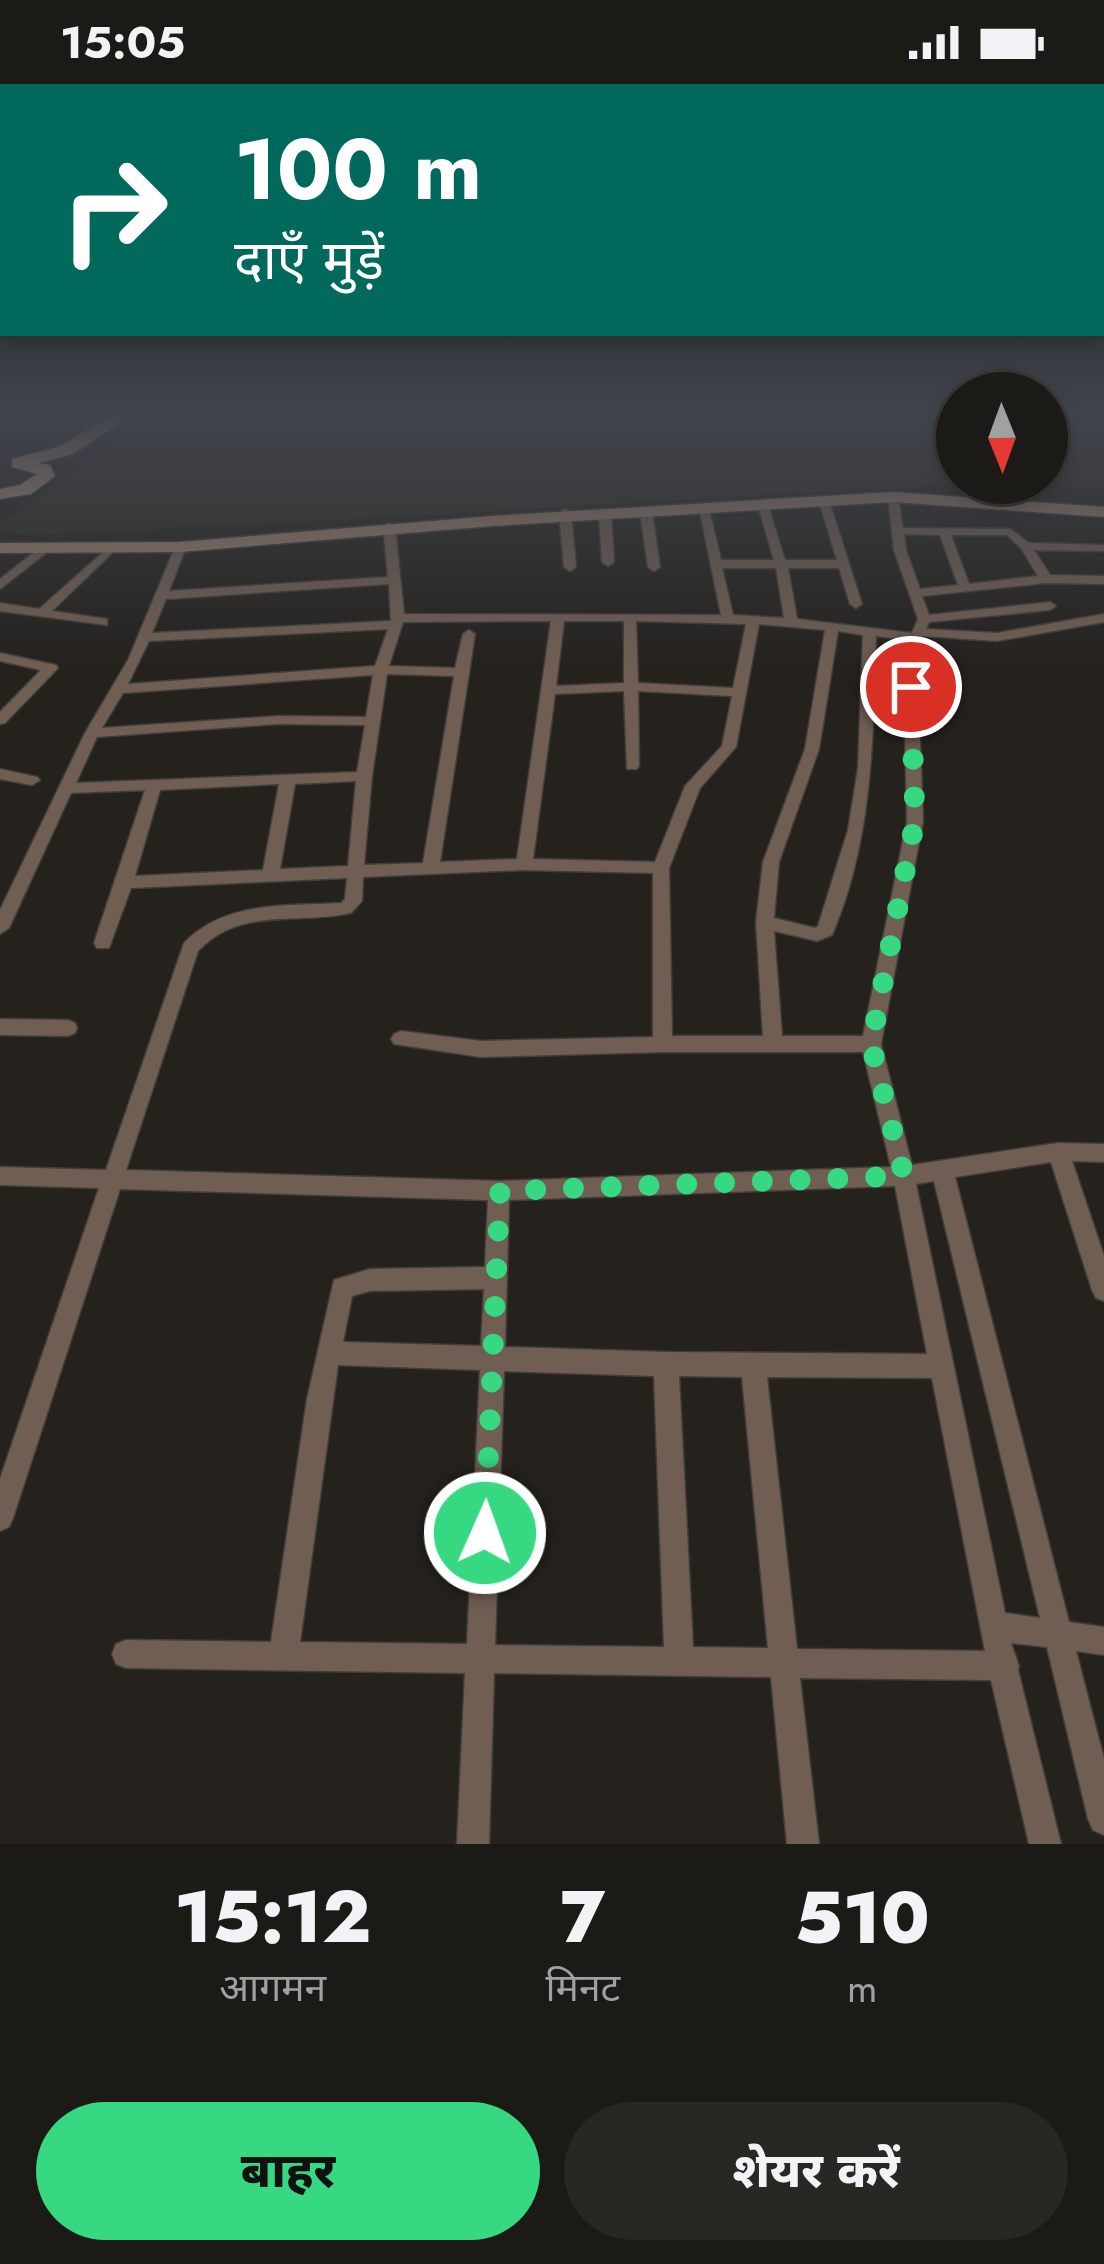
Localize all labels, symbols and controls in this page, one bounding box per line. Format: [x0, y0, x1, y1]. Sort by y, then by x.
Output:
text: 15:05 [60, 10, 185, 75]
text: 100 m [234, 109, 482, 231]
icon: right [36, 132, 192, 288]
text: दाएँ मुड़ें [234, 221, 384, 299]
north arrow [936, 372, 1068, 504]
map controls [936, 372, 1068, 504]
pin [860, 636, 962, 738]
icon: arrive [878, 654, 944, 720]
position arrow [422, 1470, 548, 1596]
text: 15:12 [174, 1865, 371, 1969]
text: 7 [560, 1865, 605, 1969]
text: 510 [795, 1866, 930, 1970]
text: आगमन [219, 1959, 326, 2016]
text: मिनट [545, 1959, 620, 2016]
text: m [847, 1960, 877, 2017]
button: बाहर [36, 2102, 540, 2240]
button: शेयर करें [564, 2102, 1068, 2240]

